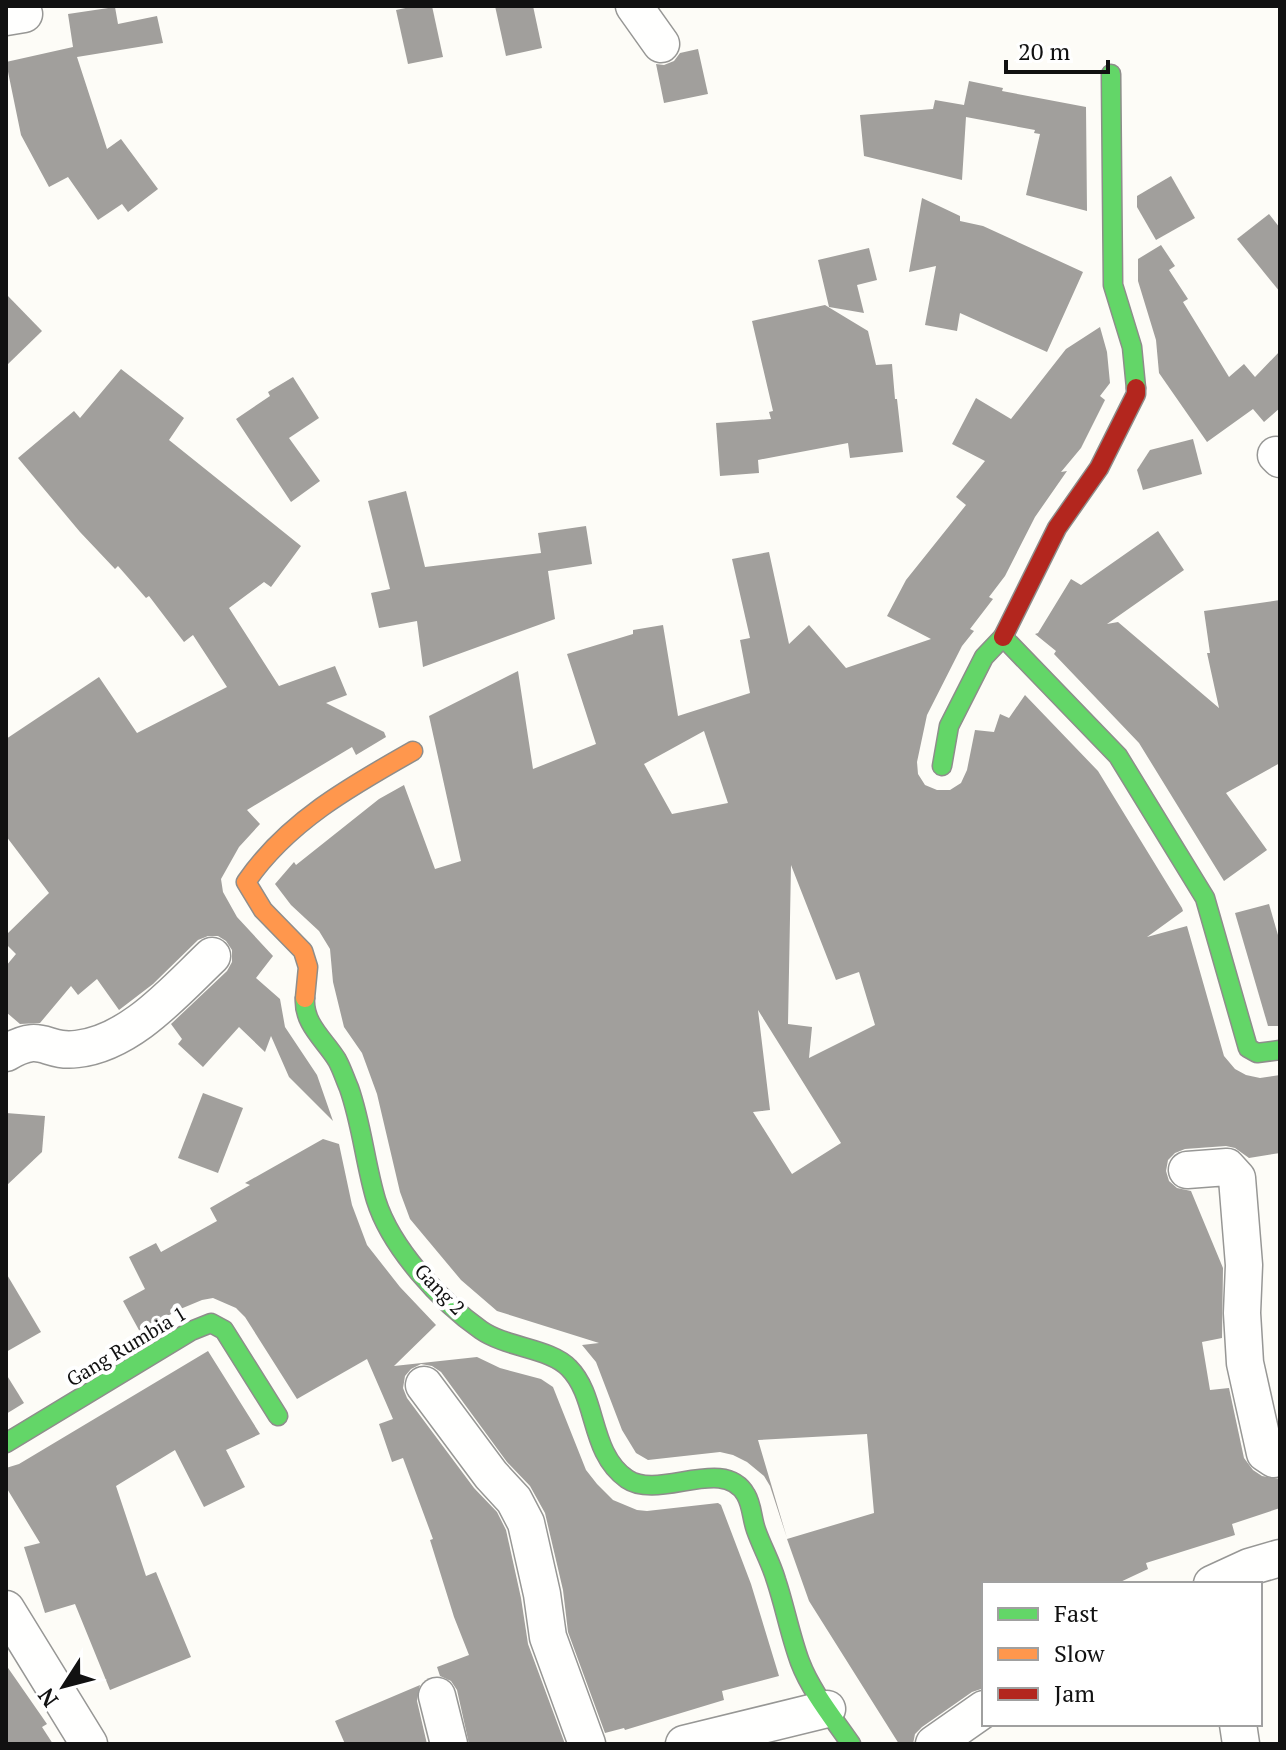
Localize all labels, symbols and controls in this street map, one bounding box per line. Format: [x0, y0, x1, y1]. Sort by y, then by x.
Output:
scale bar [1006, 24, 1108, 74]
text: 20 m [1018, 35, 1070, 67]
street label: Gang 2 [409, 1257, 471, 1321]
street label: Gang Rumbia 1 [61, 1300, 191, 1392]
legend [982, 1582, 1262, 1726]
text: Fast [1054, 1597, 1099, 1629]
text: Slow [1054, 1637, 1105, 1669]
north arrow [24, 1646, 104, 1726]
text: Jam [1054, 1677, 1095, 1709]
text: N [31, 1683, 64, 1713]

